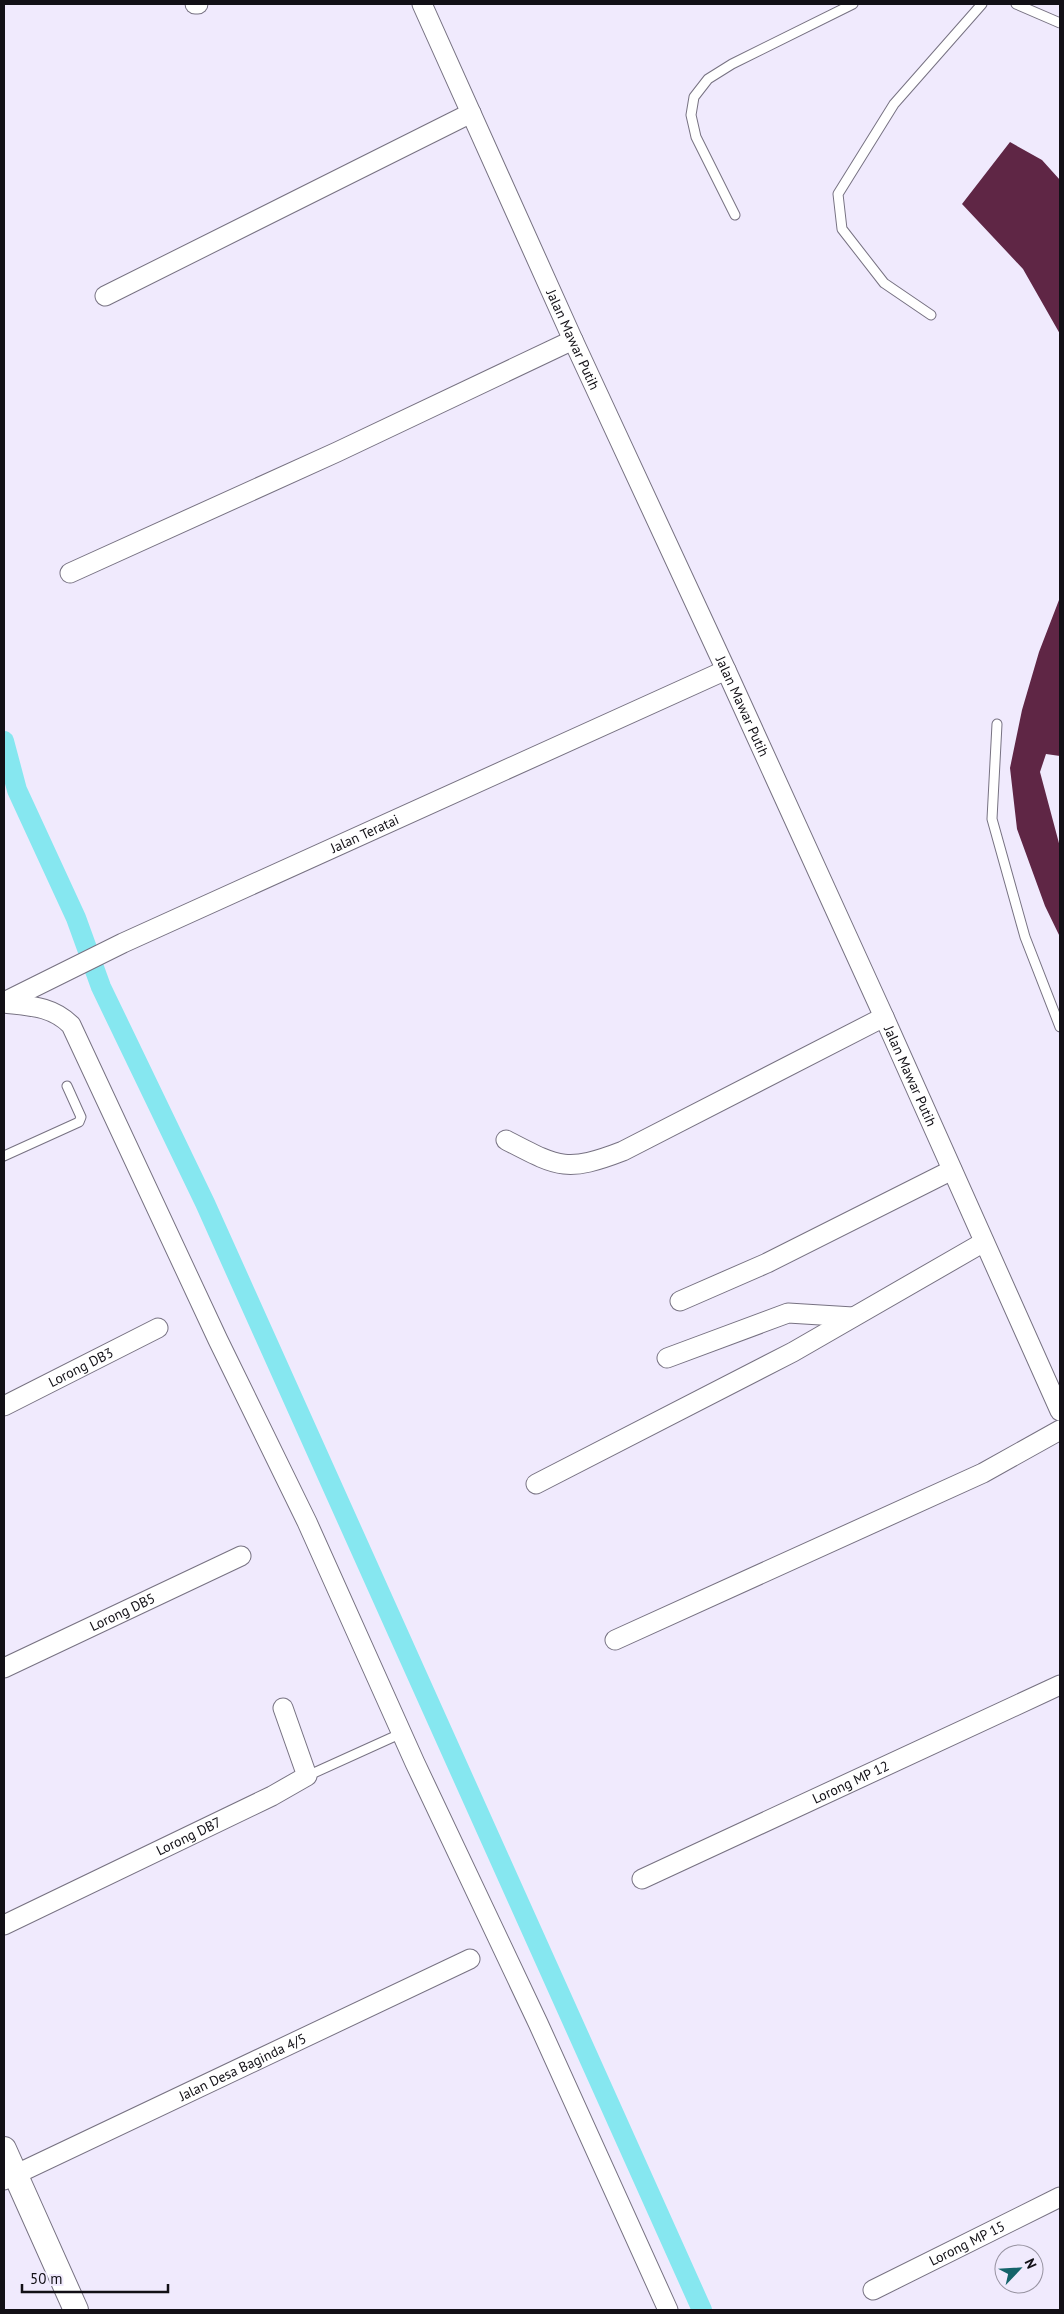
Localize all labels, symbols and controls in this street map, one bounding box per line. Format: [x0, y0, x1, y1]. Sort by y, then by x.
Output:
street label: Jalan Mawar Putih [542, 286, 604, 393]
street label: Jalan Mawar Putih [711, 652, 773, 759]
street label: Jalan Teratai [327, 810, 402, 857]
street label: Jalan Mawar Putih [880, 1022, 941, 1129]
street label: Lorong DB3 [45, 1343, 116, 1391]
street label: Lorong DB5 [87, 1589, 158, 1635]
street label: Lorong MP 12 [809, 1757, 892, 1808]
street label: Lorong DB7 [153, 1813, 224, 1859]
street label: Jalan Desa Baginda 4/5 [175, 2029, 309, 2105]
street label: Lorong MP 15 [926, 2217, 1008, 2270]
north arrow [994, 2244, 1044, 2294]
text: N [1021, 2256, 1041, 2271]
scale bar [22, 2262, 169, 2294]
text: 50 m [30, 2269, 63, 2288]

